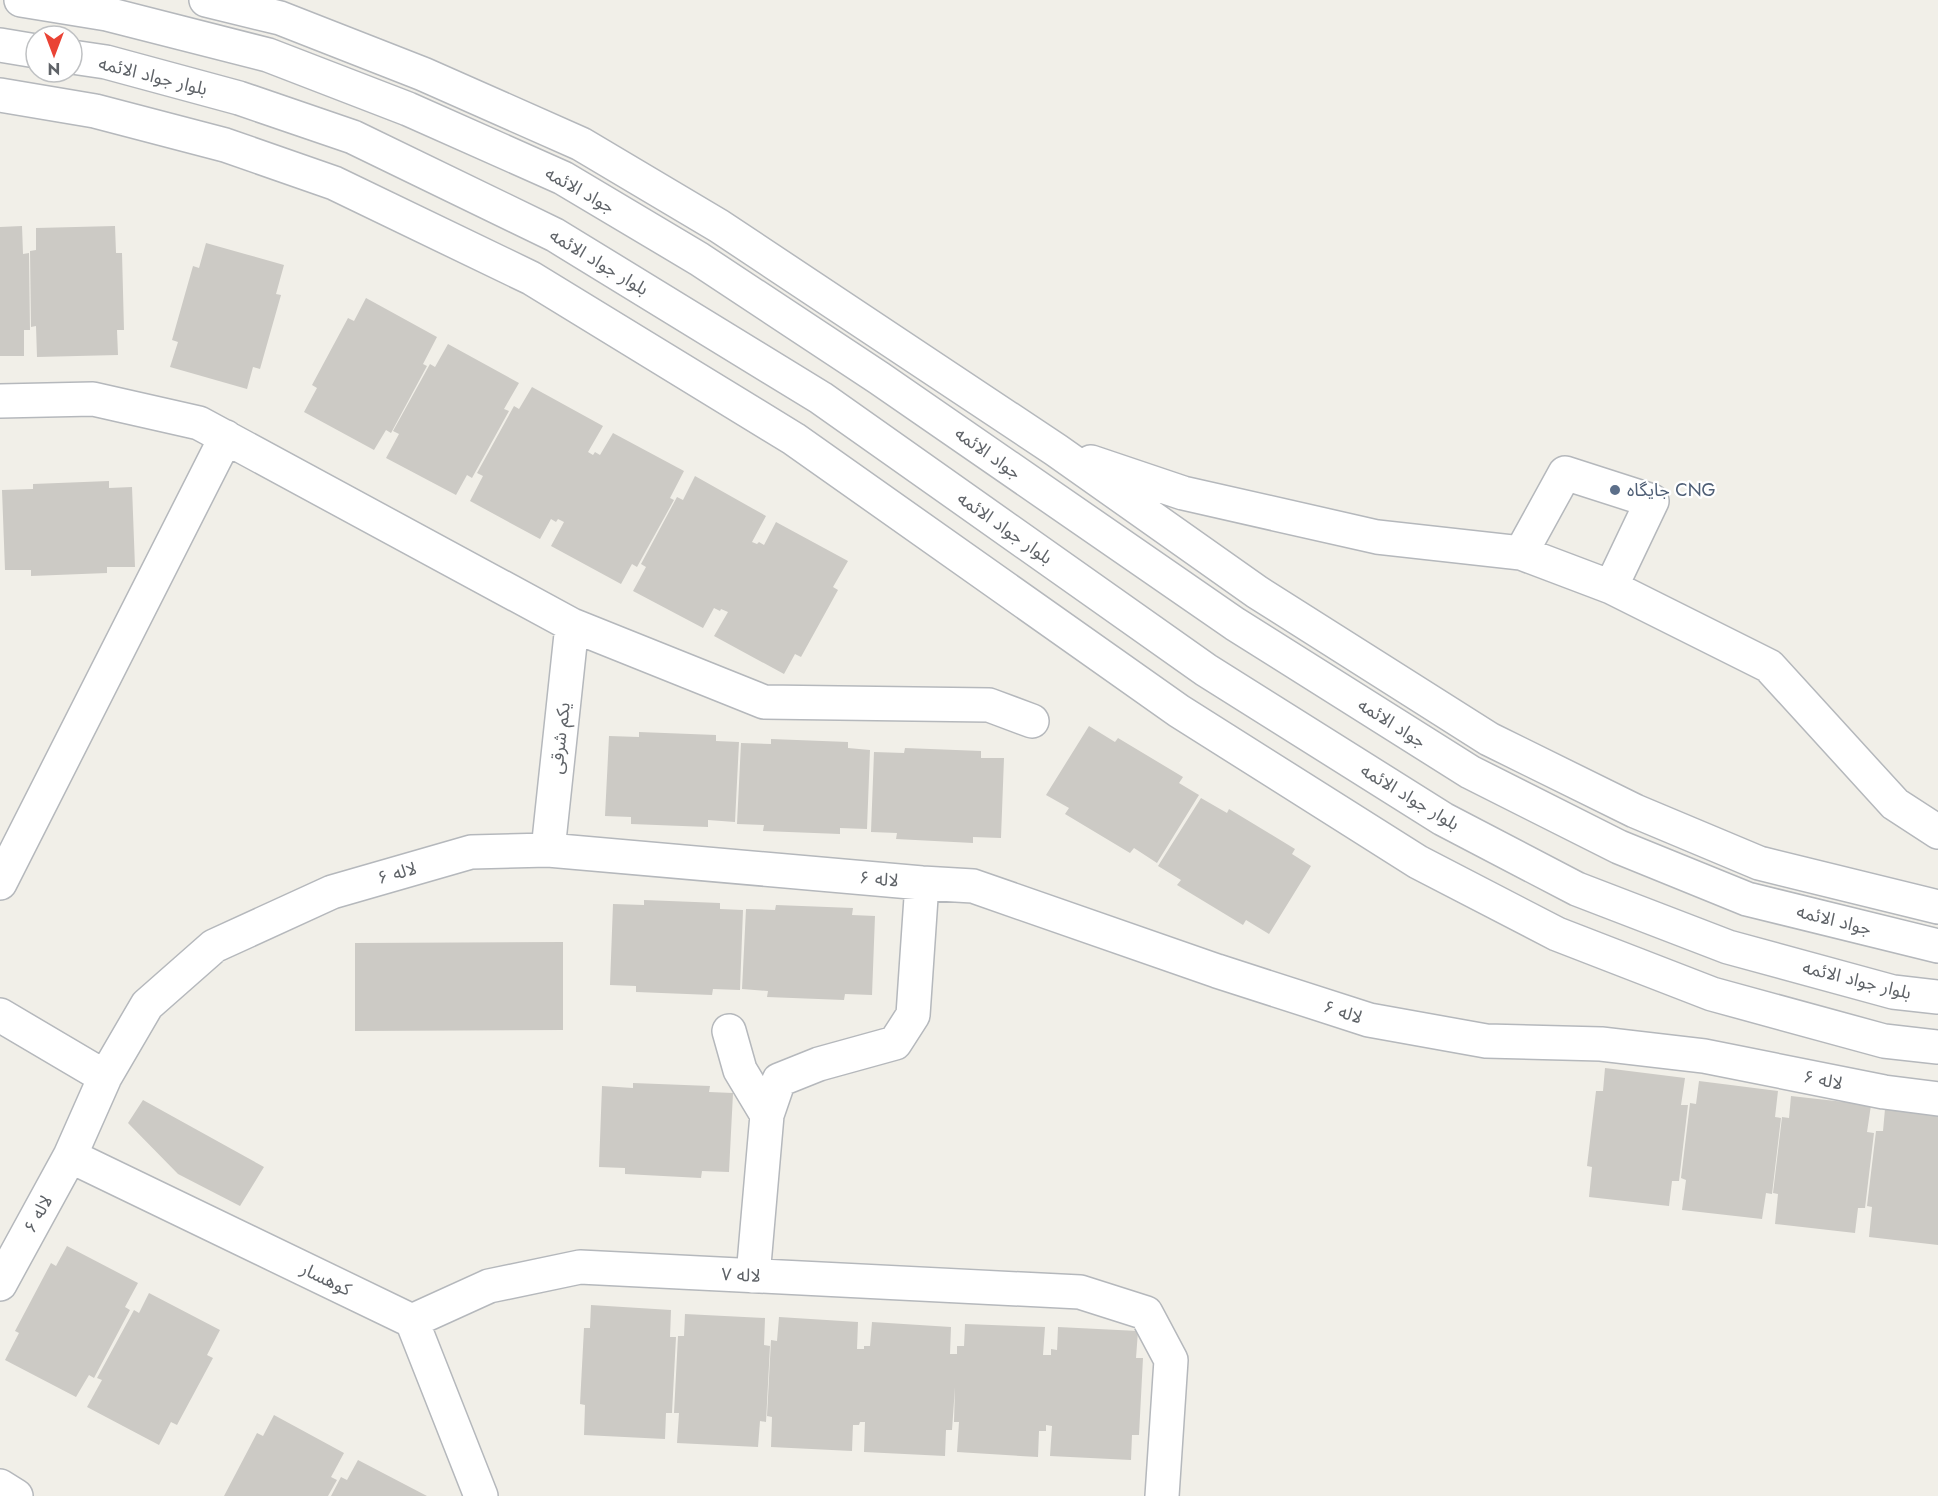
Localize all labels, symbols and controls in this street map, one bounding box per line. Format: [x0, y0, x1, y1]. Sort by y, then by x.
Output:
north arrow [24, 24, 84, 84]
street label: بلوار جواد الائمه [96, 50, 210, 102]
text: N [48, 57, 60, 80]
street label: جواد الائمه [540, 160, 620, 220]
street label: بلوار جواد الائمه [545, 222, 653, 302]
street label: جواد الائمه [949, 421, 1027, 485]
place label: جایگاه CNG [1627, 477, 1716, 503]
marker: جایگاه CNG [1608, 483, 1622, 497]
street label: بلوار جواد الائمه [952, 485, 1058, 571]
street label: جواد الائمه [1353, 692, 1431, 754]
street label: یکم شرقی [543, 701, 577, 775]
street label: بلوار جواد الائمه [1356, 757, 1464, 837]
street label: لاله ۶ [374, 855, 420, 891]
street label: لاله ۶ [858, 864, 900, 894]
street label: جواد الائمه [1794, 898, 1874, 942]
street label: بلوار جواد الائمه [1800, 954, 1914, 1006]
street label: لاله ۶ [1320, 994, 1366, 1030]
street label: لاله ۶ [1801, 1063, 1845, 1097]
street label: لاله ۶ [17, 1190, 59, 1238]
street label: کوهسار [295, 1255, 356, 1303]
street label: لاله ۷ [721, 1261, 761, 1289]

